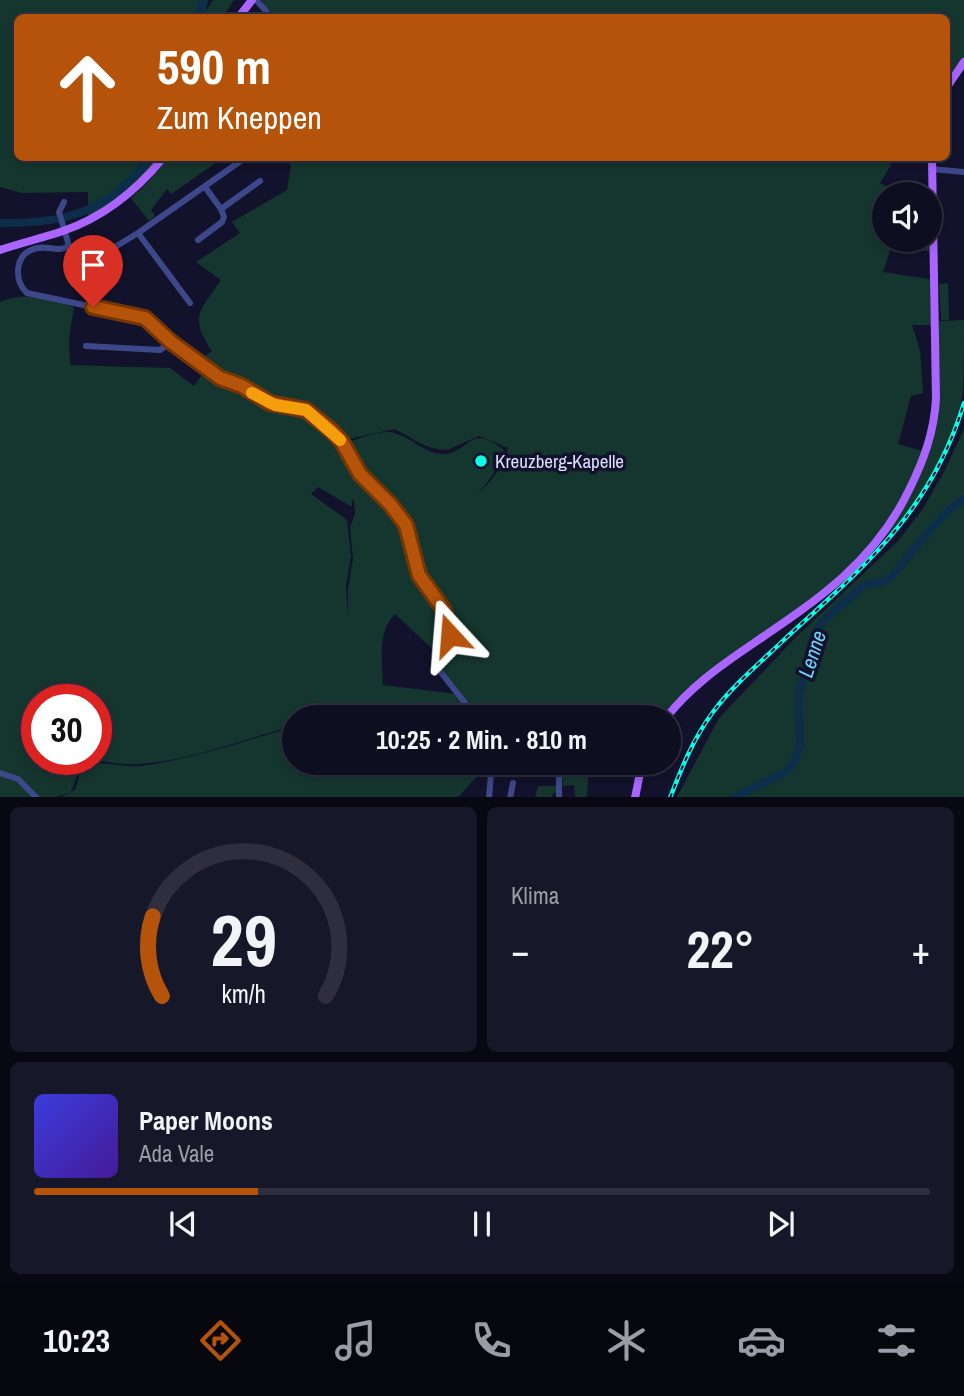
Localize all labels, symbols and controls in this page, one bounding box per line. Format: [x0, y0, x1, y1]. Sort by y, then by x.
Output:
text: 590 m [157, 33, 271, 99]
icon: ahead [42, 42, 133, 133]
text: Zum Kneppen [157, 96, 322, 139]
map controls [872, 182, 942, 252]
button: sound [872, 182, 942, 252]
pin [63, 235, 123, 307]
icon: arrive [74, 246, 112, 284]
place label: Kreuzberg-Kapelle [495, 448, 624, 474]
marker: Kreuzberg-Kapelle [473, 453, 489, 469]
position arrow [413, 598, 487, 672]
water label: Lenne [791, 627, 833, 681]
speed limit sign: 30 [21, 684, 112, 775]
text: 10:25 · 2 Min. · 810 m [376, 722, 587, 757]
text: Klima [511, 880, 559, 911]
text: 29 [210, 891, 277, 989]
text: 22° [686, 914, 755, 984]
text: − [511, 925, 529, 976]
text: + [912, 925, 930, 976]
text: km/h [221, 976, 266, 1010]
text: Paper Moons [139, 1103, 273, 1138]
text: Ada Vale [139, 1138, 214, 1169]
icon: previous [164, 1205, 202, 1243]
icon: pause [463, 1205, 501, 1243]
icon: next [762, 1205, 800, 1243]
icon: directions [196, 1316, 245, 1365]
icon: music [331, 1316, 380, 1365]
icon: phone [467, 1316, 516, 1365]
icon: climate [602, 1316, 651, 1365]
icon: car [737, 1316, 786, 1365]
icon: filters [872, 1316, 921, 1365]
text: 10:23 [43, 1319, 110, 1362]

